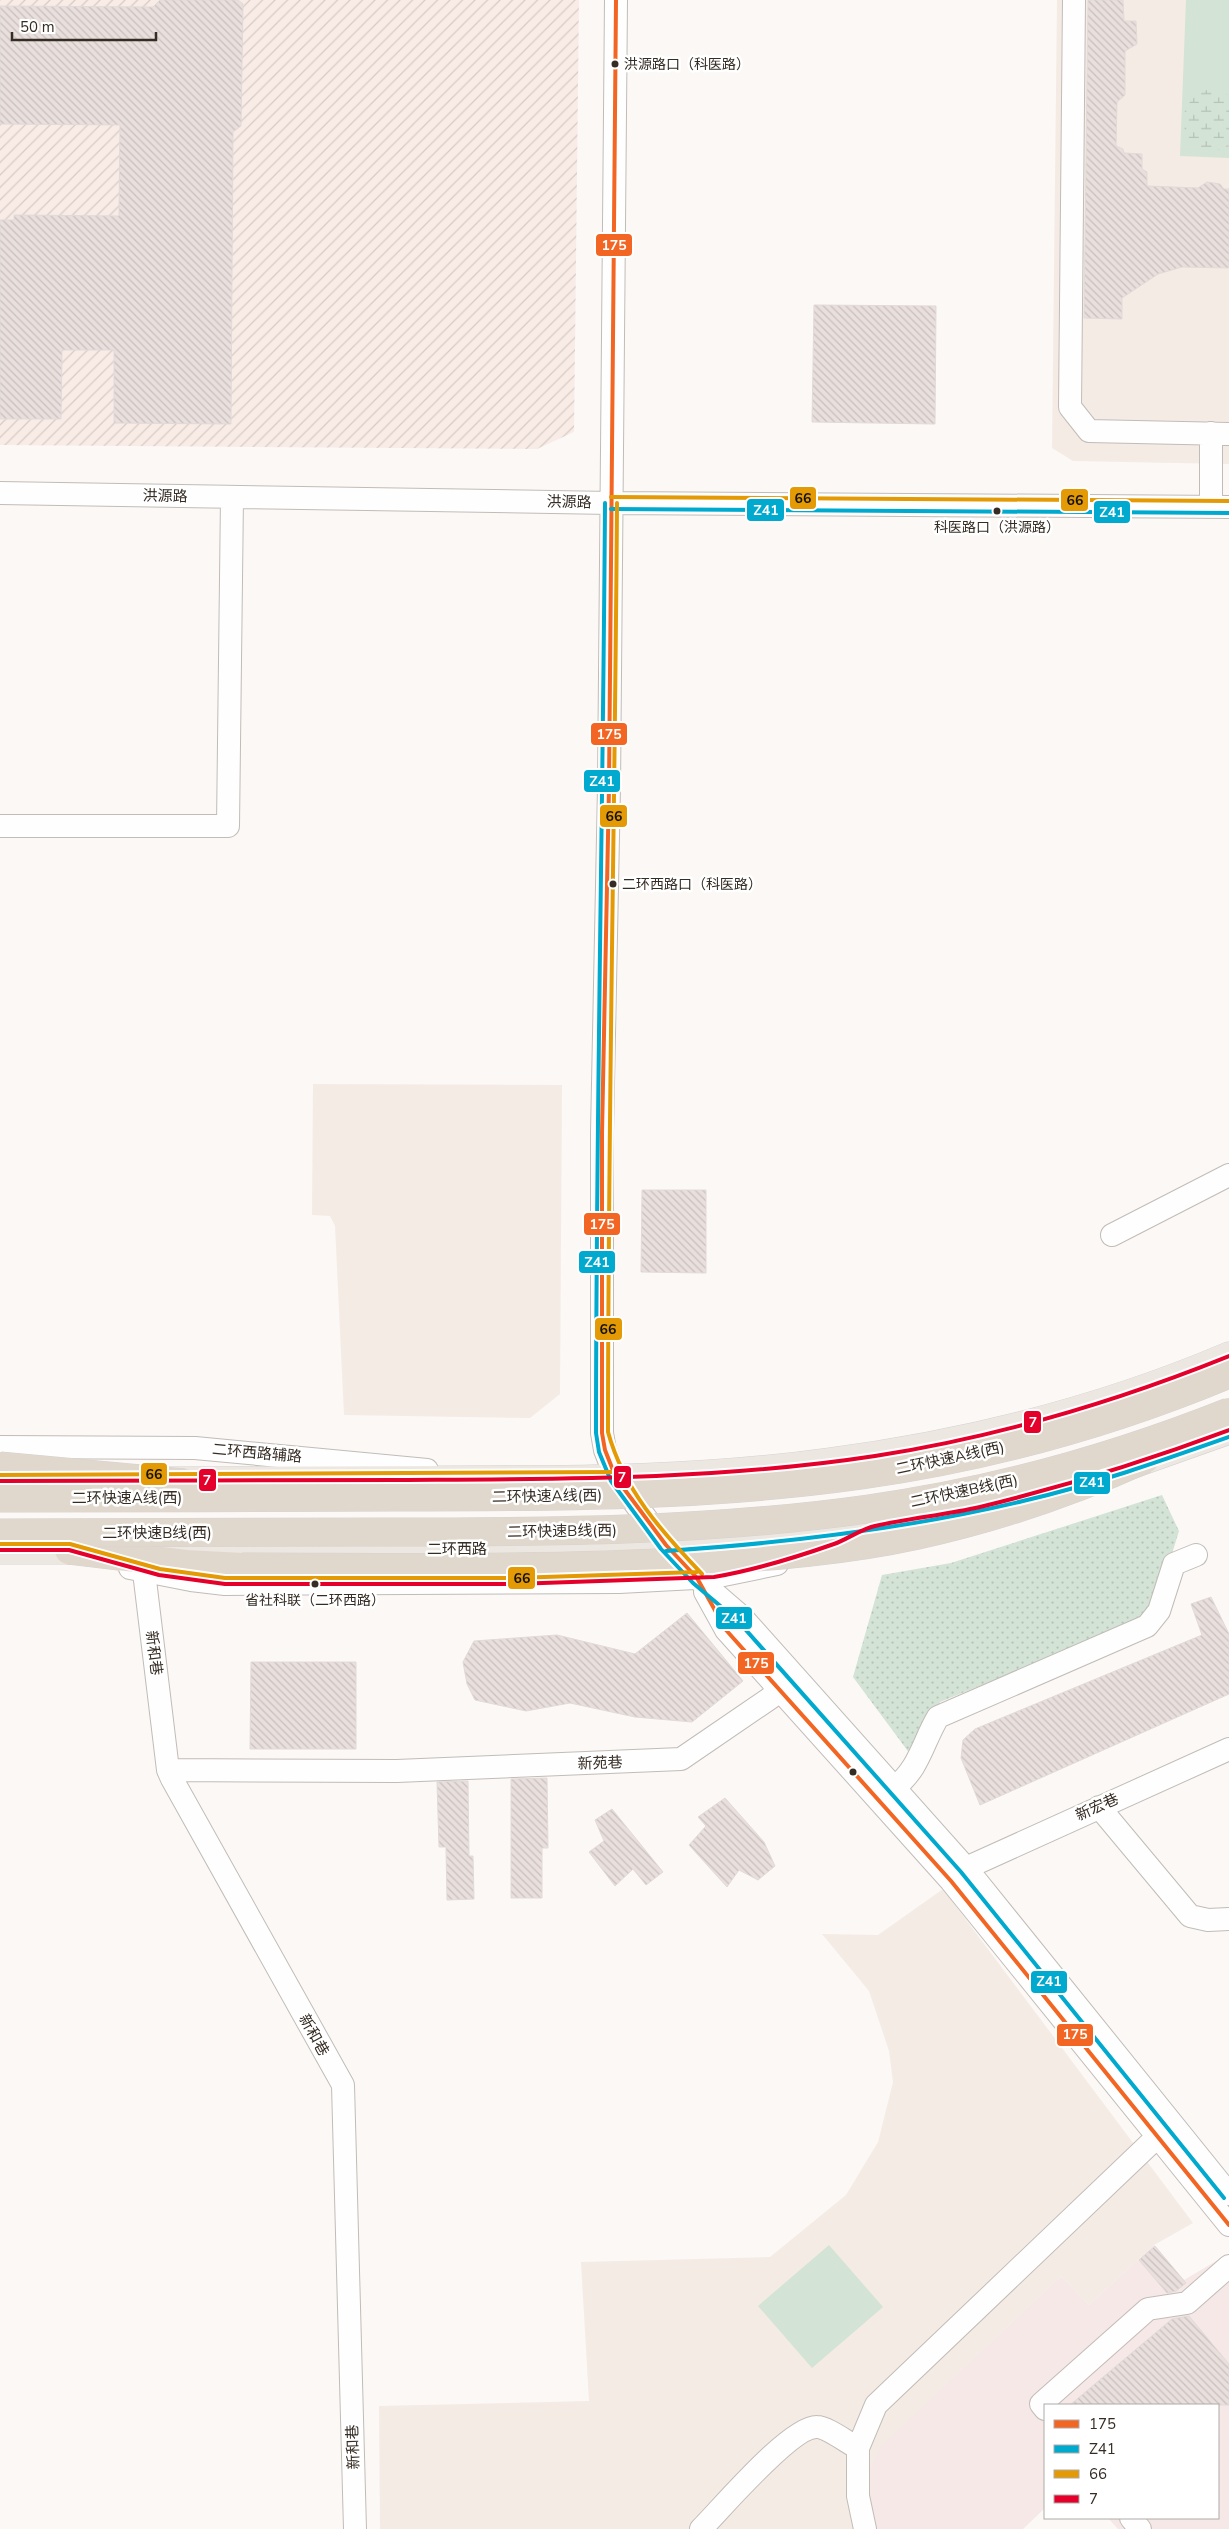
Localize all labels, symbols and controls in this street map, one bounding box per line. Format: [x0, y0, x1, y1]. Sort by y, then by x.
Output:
scale bar [12, 10, 156, 42]
text: 50 m [20, 17, 55, 37]
place label: 洪源路口（科医路） [624, 55, 750, 74]
marker: 洪源路口（科医路） [610, 59, 620, 69]
line badge: 175 [595, 233, 633, 257]
text: 175 [601, 236, 627, 255]
street label: 洪源路 [142, 486, 188, 506]
line badge: 66 [789, 486, 817, 510]
line badge: 66 [1060, 488, 1089, 512]
text: 66 [795, 489, 811, 508]
text: 66 [1067, 491, 1083, 510]
street label: 洪源路 [546, 492, 592, 512]
line badge: Z41 [746, 498, 785, 522]
line badge: Z41 [1093, 500, 1131, 524]
text: Z41 [753, 501, 779, 520]
text: Z41 [1099, 503, 1125, 522]
marker: 科医路口（洪源路） [992, 506, 1002, 516]
place label: 科医路口（洪源路） [934, 518, 1060, 537]
line badge: 175 [590, 722, 628, 746]
text: 175 [596, 725, 622, 744]
line badge: Z41 [583, 769, 621, 793]
text: Z41 [589, 772, 615, 791]
line badge: 66 [599, 804, 628, 828]
text: 66 [606, 807, 622, 826]
place label: 二环西路口（科医路） [622, 875, 762, 894]
marker: 二环西路口（科医路） [608, 879, 618, 889]
line badge: 175 [583, 1212, 621, 1236]
text: 175 [589, 1215, 615, 1234]
line badge: Z41 [578, 1250, 616, 1274]
text: Z41 [584, 1253, 610, 1272]
line badge: 66 [594, 1317, 623, 1341]
text: 66 [600, 1320, 616, 1339]
line badge: 7 [1023, 1410, 1042, 1434]
text: 7 [1029, 1413, 1037, 1432]
street label: 二环快速A线(西) [894, 1437, 1006, 1479]
street label: 二环西路辅路 [211, 1439, 303, 1467]
line badge: 66 [140, 1462, 168, 1486]
text: 66 [146, 1465, 162, 1484]
line badge: 7 [613, 1465, 632, 1489]
line badge: 7 [198, 1468, 217, 1492]
text: 7 [618, 1468, 626, 1487]
street label: 二环快速B线(西) [908, 1470, 1020, 1512]
text: 7 [203, 1471, 211, 1490]
line badge: Z41 [1073, 1471, 1111, 1495]
text: Z41 [1079, 1473, 1105, 1492]
street label: 二环快速A线(西) [492, 1485, 602, 1507]
street label: 二环快速A线(西) [72, 1488, 182, 1508]
street label: 二环快速B线(西) [507, 1520, 617, 1542]
street label: 二环快速B线(西) [102, 1523, 212, 1543]
street label: 二环西路 [427, 1539, 487, 1559]
line badge: 66 [507, 1566, 536, 1590]
text: 66 [514, 1569, 530, 1588]
marker: 省社科联（二环西路） [310, 1579, 320, 1589]
place label: 省社科联（二环西路） [245, 1591, 385, 1610]
line badge: Z41 [715, 1606, 753, 1630]
text: Z41 [721, 1609, 747, 1628]
street label: 新和巷 [141, 1629, 167, 1677]
line badge: 175 [737, 1651, 775, 1675]
text: 175 [743, 1654, 769, 1673]
street label: 新苑巷 [577, 1752, 623, 1774]
unlabelled marker [848, 1767, 858, 1777]
street label: 新宏巷 [1072, 1789, 1122, 1825]
line badge: Z41 [1030, 1970, 1068, 1994]
text: Z41 [1036, 1972, 1062, 1991]
street label: 新和巷 [294, 2010, 334, 2060]
line badge: 175 [1056, 2023, 1094, 2047]
text: 175 [1062, 2025, 1088, 2044]
legend [1044, 2404, 1219, 2519]
text: 175 [1089, 2414, 1116, 2434]
street label: 新和巷 [342, 2424, 364, 2470]
text: Z41 [1089, 2439, 1116, 2459]
text: 66 [1089, 2464, 1107, 2484]
text: 7 [1089, 2489, 1098, 2509]

